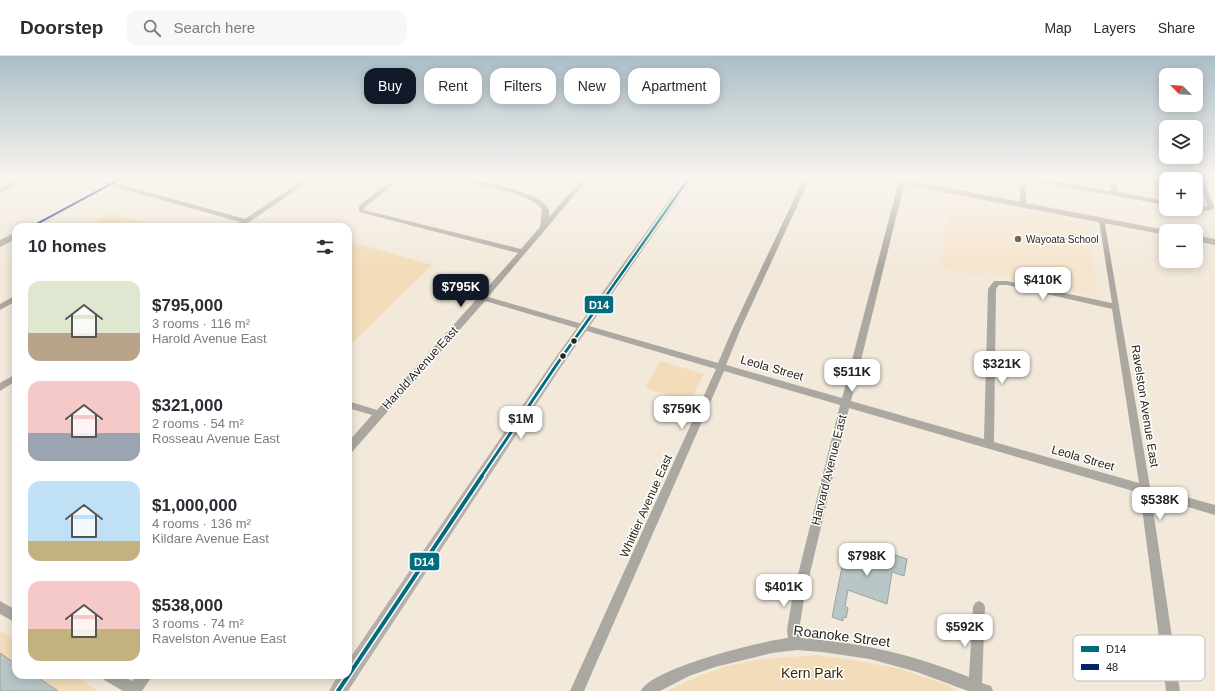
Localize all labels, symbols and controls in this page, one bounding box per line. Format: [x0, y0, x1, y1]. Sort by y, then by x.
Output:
search box [127, 10, 407, 46]
text: Doorstep [20, 17, 103, 38]
icon: search [141, 17, 163, 39]
text: Search here [173, 19, 255, 36]
text: Map [1044, 20, 1072, 36]
text: Layers [1094, 20, 1136, 36]
text: Share [1158, 20, 1195, 36]
chip: Buy [364, 68, 416, 104]
chip: Rent [424, 68, 482, 104]
chip: Filters [490, 68, 556, 104]
chip: New [564, 68, 620, 104]
chip: Apartment [628, 68, 720, 104]
north arrow [1159, 68, 1203, 112]
map controls [1159, 68, 1203, 268]
button: layers [1159, 120, 1203, 164]
button: + [1159, 172, 1203, 216]
button: − [1159, 224, 1203, 268]
marker: Wayoata School [1013, 234, 1023, 244]
place label: Wayoata School [1026, 234, 1098, 245]
icon: filters [314, 236, 336, 258]
text: 10 homes [28, 237, 106, 256]
pin: $410K [1015, 267, 1071, 301]
text: $410K [1024, 272, 1062, 287]
pin: $795K [433, 274, 489, 308]
text: $795K [442, 279, 480, 294]
line badge: D14 [584, 295, 614, 314]
text: $795,000 [152, 296, 223, 315]
icon: home [60, 297, 108, 345]
text: D14 [589, 299, 610, 311]
text: 3 rooms · 116 m² [152, 316, 250, 331]
street label: Harold Avenue East [379, 323, 461, 412]
text: Harold Avenue East [152, 331, 267, 346]
unlabelled marker [569, 336, 579, 346]
street label: Ravelston Avenue East [1128, 344, 1162, 469]
unlabelled marker [558, 351, 568, 361]
pin: $321K [974, 351, 1030, 385]
street label: Leola Street [739, 352, 806, 384]
text: $321K [983, 356, 1021, 371]
pin: $511K [824, 359, 880, 393]
text: $511K [833, 364, 871, 379]
text: $321,000 [152, 396, 223, 415]
pin: $759K [654, 396, 710, 430]
icon: home [60, 397, 108, 445]
text: $759K [663, 401, 701, 416]
pin: $1M [502, 406, 540, 440]
text: $1M [508, 411, 534, 426]
street label: Harvard Avenue East [809, 413, 850, 527]
text: 2 rooms · 54 m² [152, 416, 244, 431]
text: Rosseau Avenue East [152, 431, 280, 446]
street label: Leola Street [1050, 442, 1117, 474]
street label: Whittier Avenue East [617, 452, 675, 560]
pin: $538K [1132, 487, 1188, 521]
text: $538K [1141, 492, 1179, 507]
text: $1,000,000 [152, 496, 237, 515]
icon: home [60, 497, 108, 545]
text: 4 rooms · 136 m² [152, 516, 251, 531]
text: Kildare Avenue East [152, 531, 269, 546]
pin: $798K [839, 543, 895, 577]
text: $798K [848, 548, 886, 563]
line badge: D14 [409, 552, 440, 571]
text: D14 [414, 556, 435, 568]
pin: $401K [756, 574, 812, 608]
text: $401K [765, 579, 803, 594]
text: $538,000 [152, 596, 223, 615]
icon: home [60, 597, 108, 645]
pin: $592K [937, 614, 993, 648]
text: 3 rooms · 74 m² [152, 616, 244, 631]
text: $592K [946, 619, 984, 634]
street label: Roanoke Street [793, 622, 891, 650]
text: Ravelston Avenue East [152, 631, 286, 646]
legend [1073, 635, 1205, 681]
text: D14 [1106, 643, 1126, 655]
text: 48 [1106, 661, 1118, 673]
park label: Kern Park [781, 665, 844, 681]

